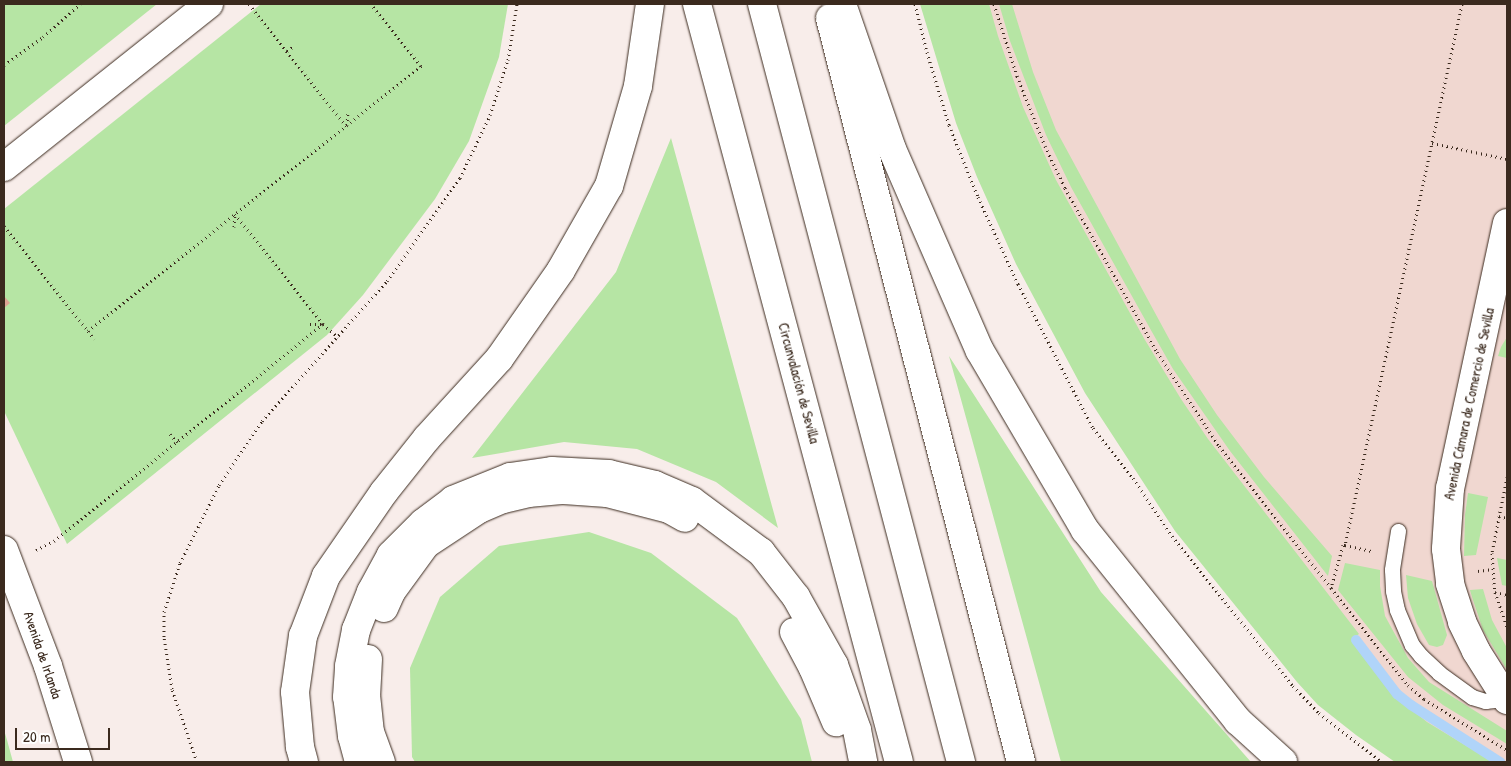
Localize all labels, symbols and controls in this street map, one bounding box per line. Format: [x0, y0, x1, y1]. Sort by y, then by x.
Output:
street label: Avenida Cámara de Comercio de Sevilla [1440, 306, 1498, 502]
street label: Circunvalación de Sevilla [775, 321, 823, 445]
street label: Avenida de Irlanda [20, 609, 66, 701]
scale bar [18, 718, 112, 750]
text: 20 m [23, 726, 50, 747]

